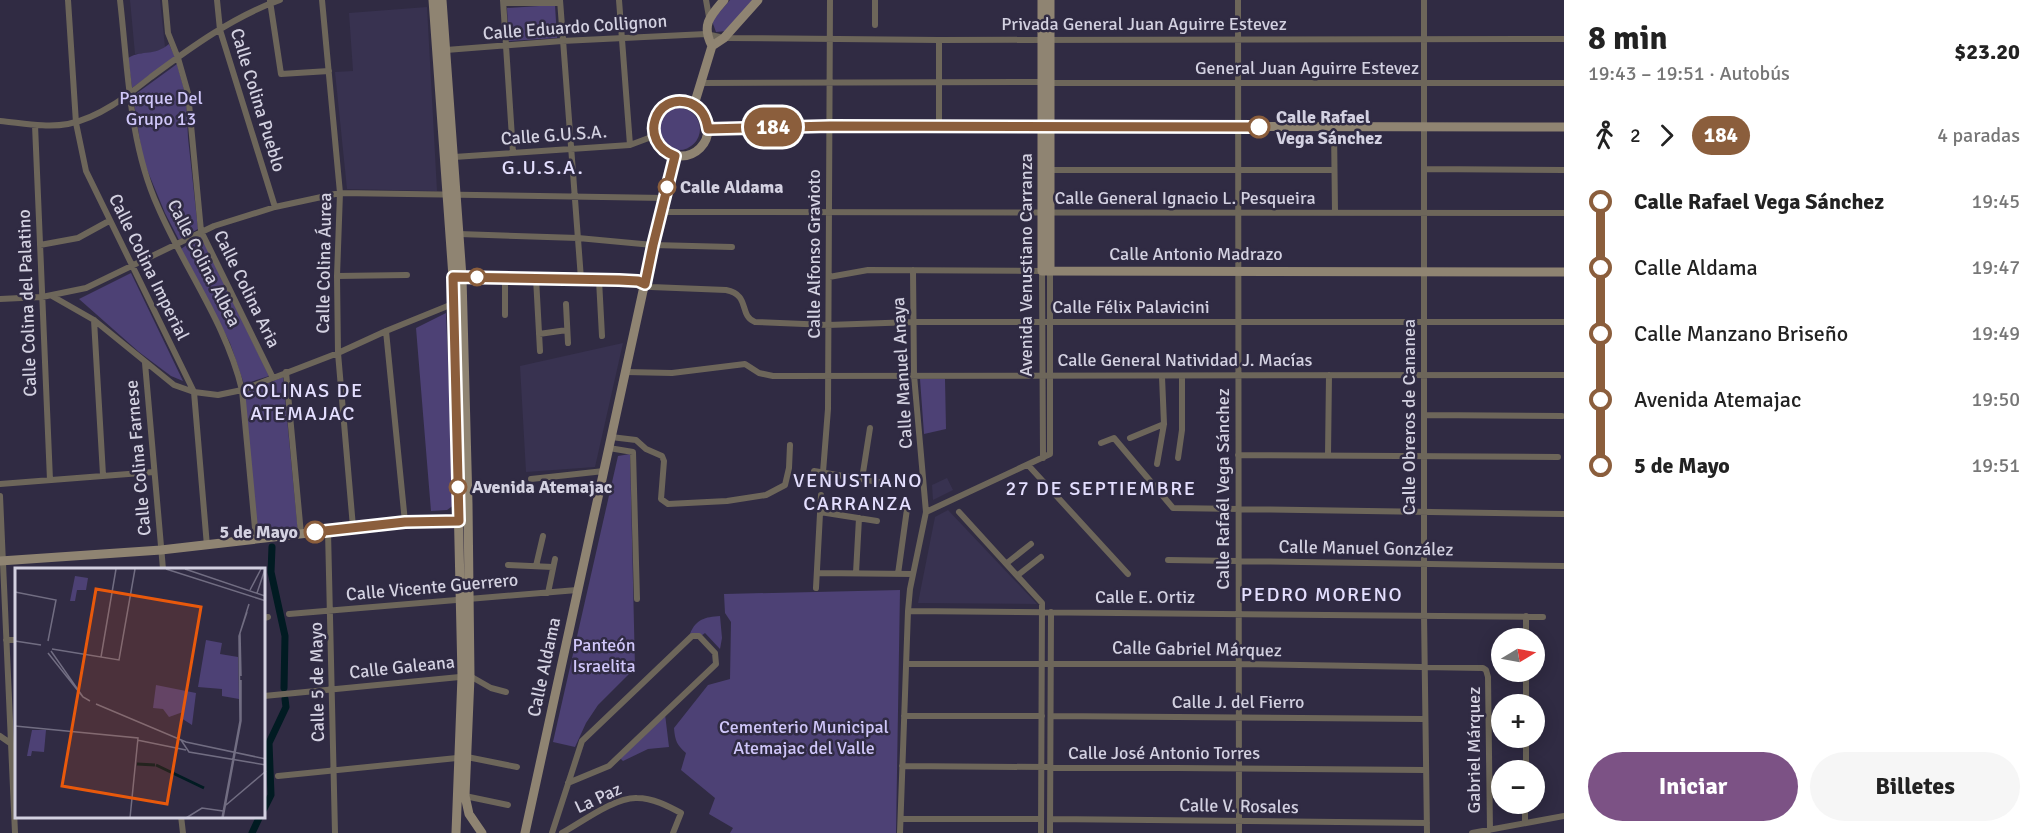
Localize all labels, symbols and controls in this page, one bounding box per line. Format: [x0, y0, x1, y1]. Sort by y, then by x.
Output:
street label: Calle Eduardo Collignon [482, 10, 668, 44]
street label: Privada General Juan Aguirre Estevez [1001, 13, 1287, 35]
text: 8 min [1588, 18, 1668, 59]
street label: Calle Colina Pueblo [226, 26, 290, 174]
text: $23.20 [1954, 38, 2020, 65]
street label: General Juan Aguirre Estevez [1195, 57, 1419, 79]
text: 19:43 – 19:51 · Autobús [1588, 61, 1790, 86]
park label: Parque Del Grupo 13 [119, 87, 203, 130]
place label: Calle Rafael Vega Sánchez [1276, 106, 1382, 149]
line badge: 184 [738, 108, 808, 146]
text: 184 [756, 114, 790, 140]
marker: Calle Rafael Vega Sánchez [1248, 116, 1270, 138]
icon: walk [1588, 119, 1621, 152]
icon: forward [1650, 119, 1683, 152]
street label: Calle G.U.S.A. [500, 120, 608, 150]
text: 184 [1704, 122, 1738, 148]
text: 2 [1630, 123, 1641, 148]
text: 4 paradas [1937, 123, 2020, 148]
street label: Avenida Venustiano Carranza [1015, 153, 1037, 377]
district label: G.U.S.A. [502, 155, 584, 180]
street label: Calle Alfonso Gravioto [803, 169, 825, 339]
place label: Calle Aldama [680, 176, 784, 198]
marker: Calle Aldama [658, 178, 676, 196]
street label: Calle General Ignacio L. Pesqueira [1054, 187, 1316, 209]
text: Calle Rafael Vega Sánchez [1634, 188, 1884, 215]
text: 19:45 [1971, 189, 2020, 214]
street label: Calle Colina Imperial [104, 190, 194, 344]
street label: Calle Colina Áurea [312, 192, 336, 334]
street label: Calle Colina Albea [162, 196, 246, 330]
street label: Calle Colina del Palatino [13, 209, 41, 397]
street label: Calle Colina Aria [209, 227, 285, 351]
street label: Calle Antonio Madrazo [1109, 243, 1283, 265]
text: Calle Aldama [1634, 254, 1758, 281]
text: 19:47 [1971, 255, 2020, 280]
unlabelled marker [468, 268, 486, 286]
street label: Calle Félix Palavicini [1052, 296, 1210, 318]
street label: Calle Manuel Anaya [887, 297, 917, 449]
street label: Calle Obreros de Cananea [1398, 319, 1420, 515]
text: Calle Manzano Briseño [1634, 320, 1848, 347]
text: 19:49 [1971, 321, 2020, 346]
street label: Calle General Natividad J. Macías [1057, 349, 1313, 371]
district label: COLINAS DE ATEMAJAC [242, 378, 364, 426]
street label: Calle Colina Farnese [120, 379, 156, 537]
text: Avenida Atemajac [1634, 386, 1801, 413]
text: 19:50 [1971, 387, 2020, 412]
street label: Calle Rafaél Vega Sánchez [1212, 388, 1234, 590]
text: 5 de Mayo [1634, 452, 1730, 479]
text: 19:51 [1971, 453, 2020, 478]
district label: VENUSTIANO CARRANZA [793, 468, 923, 516]
place label: Avenida Atemajac [472, 476, 613, 498]
district label: 27 DE SEPTIEMBRE [1005, 476, 1197, 501]
marker: Avenida Atemajac [449, 478, 467, 496]
place label: 5 de Mayo [220, 521, 298, 543]
marker: 5 de Mayo [304, 521, 326, 543]
street label: Calle Manuel González [1279, 535, 1453, 561]
inset map [15, 568, 266, 818]
street label: Calle Vicente Guerrero [345, 569, 519, 605]
district label: PEDRO MORENO [1241, 582, 1403, 607]
street label: Calle E. Ortiz [1095, 586, 1195, 608]
street label: Calle Aldama [523, 615, 565, 719]
street label: Calle 5 de Mayo [305, 622, 329, 742]
north arrow [1491, 628, 1545, 682]
map controls [1491, 628, 1545, 814]
park label: Panteón Israelita [572, 634, 636, 677]
street label: Calle Gabriel Márquez [1112, 637, 1282, 661]
street label: Calle Galeana [348, 651, 456, 683]
street label: Gabriel Márquez [1463, 687, 1485, 813]
street label: Calle J. del Fierro [1172, 691, 1304, 713]
button: + [1491, 694, 1545, 748]
park label: Cementerio Municipal Atemajac del Valle [719, 716, 889, 759]
street label: Calle José Antonio Torres [1068, 742, 1260, 764]
button: Iniciar [1588, 752, 1798, 821]
button: Billetes [1810, 752, 2020, 821]
button: − [1491, 760, 1545, 814]
street label: La Paz [571, 778, 625, 818]
street label: Calle V. Rosales [1179, 794, 1299, 818]

